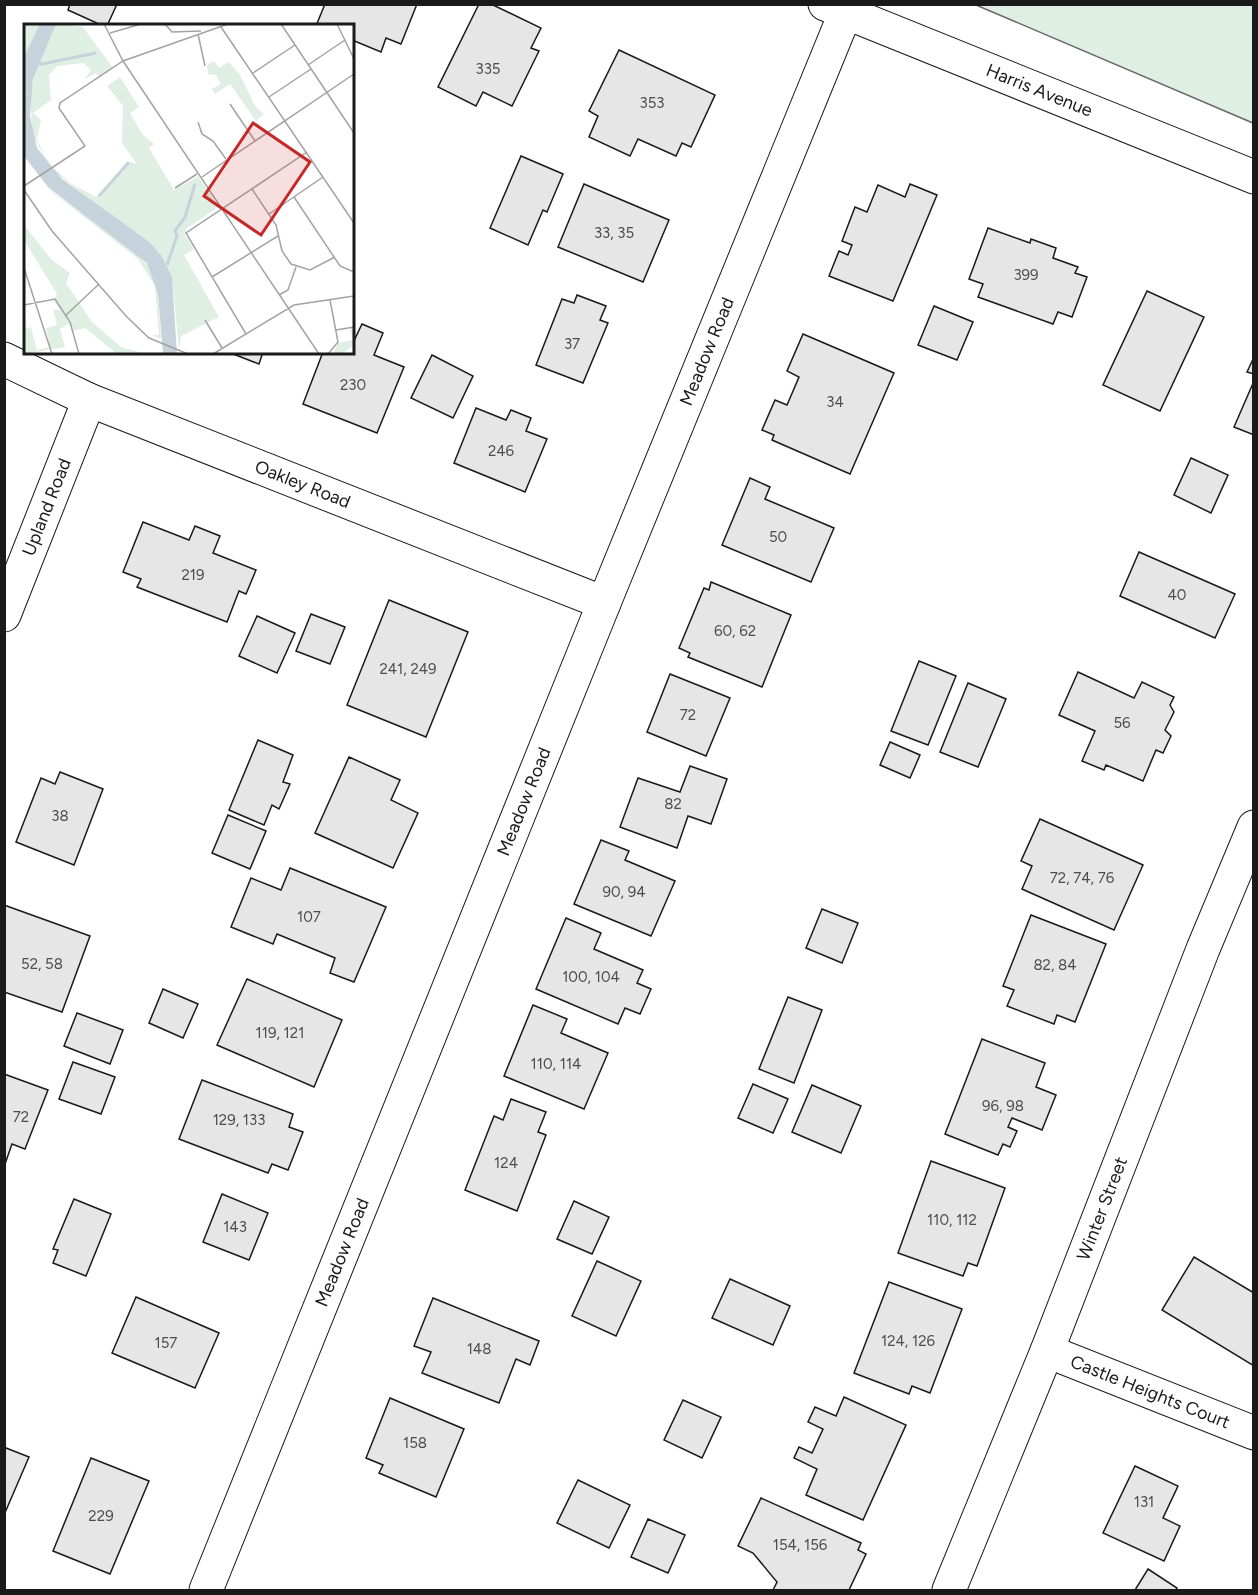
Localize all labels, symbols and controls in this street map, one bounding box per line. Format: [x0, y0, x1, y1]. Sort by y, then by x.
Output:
inset map [24, 24, 354, 354]
street label: Harris Avenue [983, 59, 1096, 122]
house number: 335 [476, 60, 500, 78]
house number: 353 [640, 94, 664, 112]
house number: 33, 35 [594, 224, 634, 242]
house number: 399 [1013, 266, 1039, 284]
street label: Meadow Road [675, 294, 739, 409]
house number: 37 [564, 335, 580, 353]
house number: 230 [340, 376, 366, 394]
house number: 34 [826, 393, 844, 411]
house number: 246 [488, 442, 515, 460]
street label: Upland Road [17, 455, 76, 559]
street label: Oakley Road [252, 455, 354, 513]
house number: 50 [769, 528, 787, 546]
house number: 219 [181, 566, 205, 584]
house number: 40 [1168, 586, 1186, 604]
house number: 60, 62 [714, 622, 756, 640]
house number: 241, 249 [379, 660, 437, 678]
house number: 72 [680, 706, 696, 724]
house number: 56 [1113, 714, 1131, 732]
street label: Meadow Road [492, 744, 556, 859]
house number: 82 [664, 795, 682, 813]
house number: 38 [51, 807, 69, 825]
house number: 72, 74, 76 [1050, 869, 1115, 887]
house number: 90, 94 [602, 883, 646, 901]
house number: 107 [297, 908, 321, 926]
house number: 52, 58 [21, 955, 63, 973]
house number: 82, 84 [1033, 956, 1077, 974]
house number: 100, 104 [562, 968, 620, 986]
house number: 119, 121 [256, 1024, 304, 1042]
house number: 110, 114 [531, 1055, 581, 1073]
house number: 96, 98 [982, 1097, 1024, 1115]
house number: 72 [13, 1108, 29, 1126]
house number: 129, 133 [213, 1111, 265, 1129]
house number: 124 [494, 1154, 518, 1172]
street label: Winter Street [1072, 1154, 1132, 1263]
street label: Meadow Road [310, 1195, 374, 1310]
house number: 110, 112 [927, 1211, 977, 1229]
house number: 143 [223, 1218, 247, 1236]
house number: 124, 126 [881, 1332, 936, 1350]
house number: 157 [155, 1334, 177, 1352]
house number: 148 [467, 1340, 491, 1358]
street label: Castle Heights Court [1067, 1350, 1233, 1433]
house number: 158 [403, 1434, 427, 1452]
house number: 131 [1134, 1493, 1154, 1511]
house number: 229 [88, 1507, 114, 1525]
house number: 154, 156 [773, 1536, 828, 1554]

